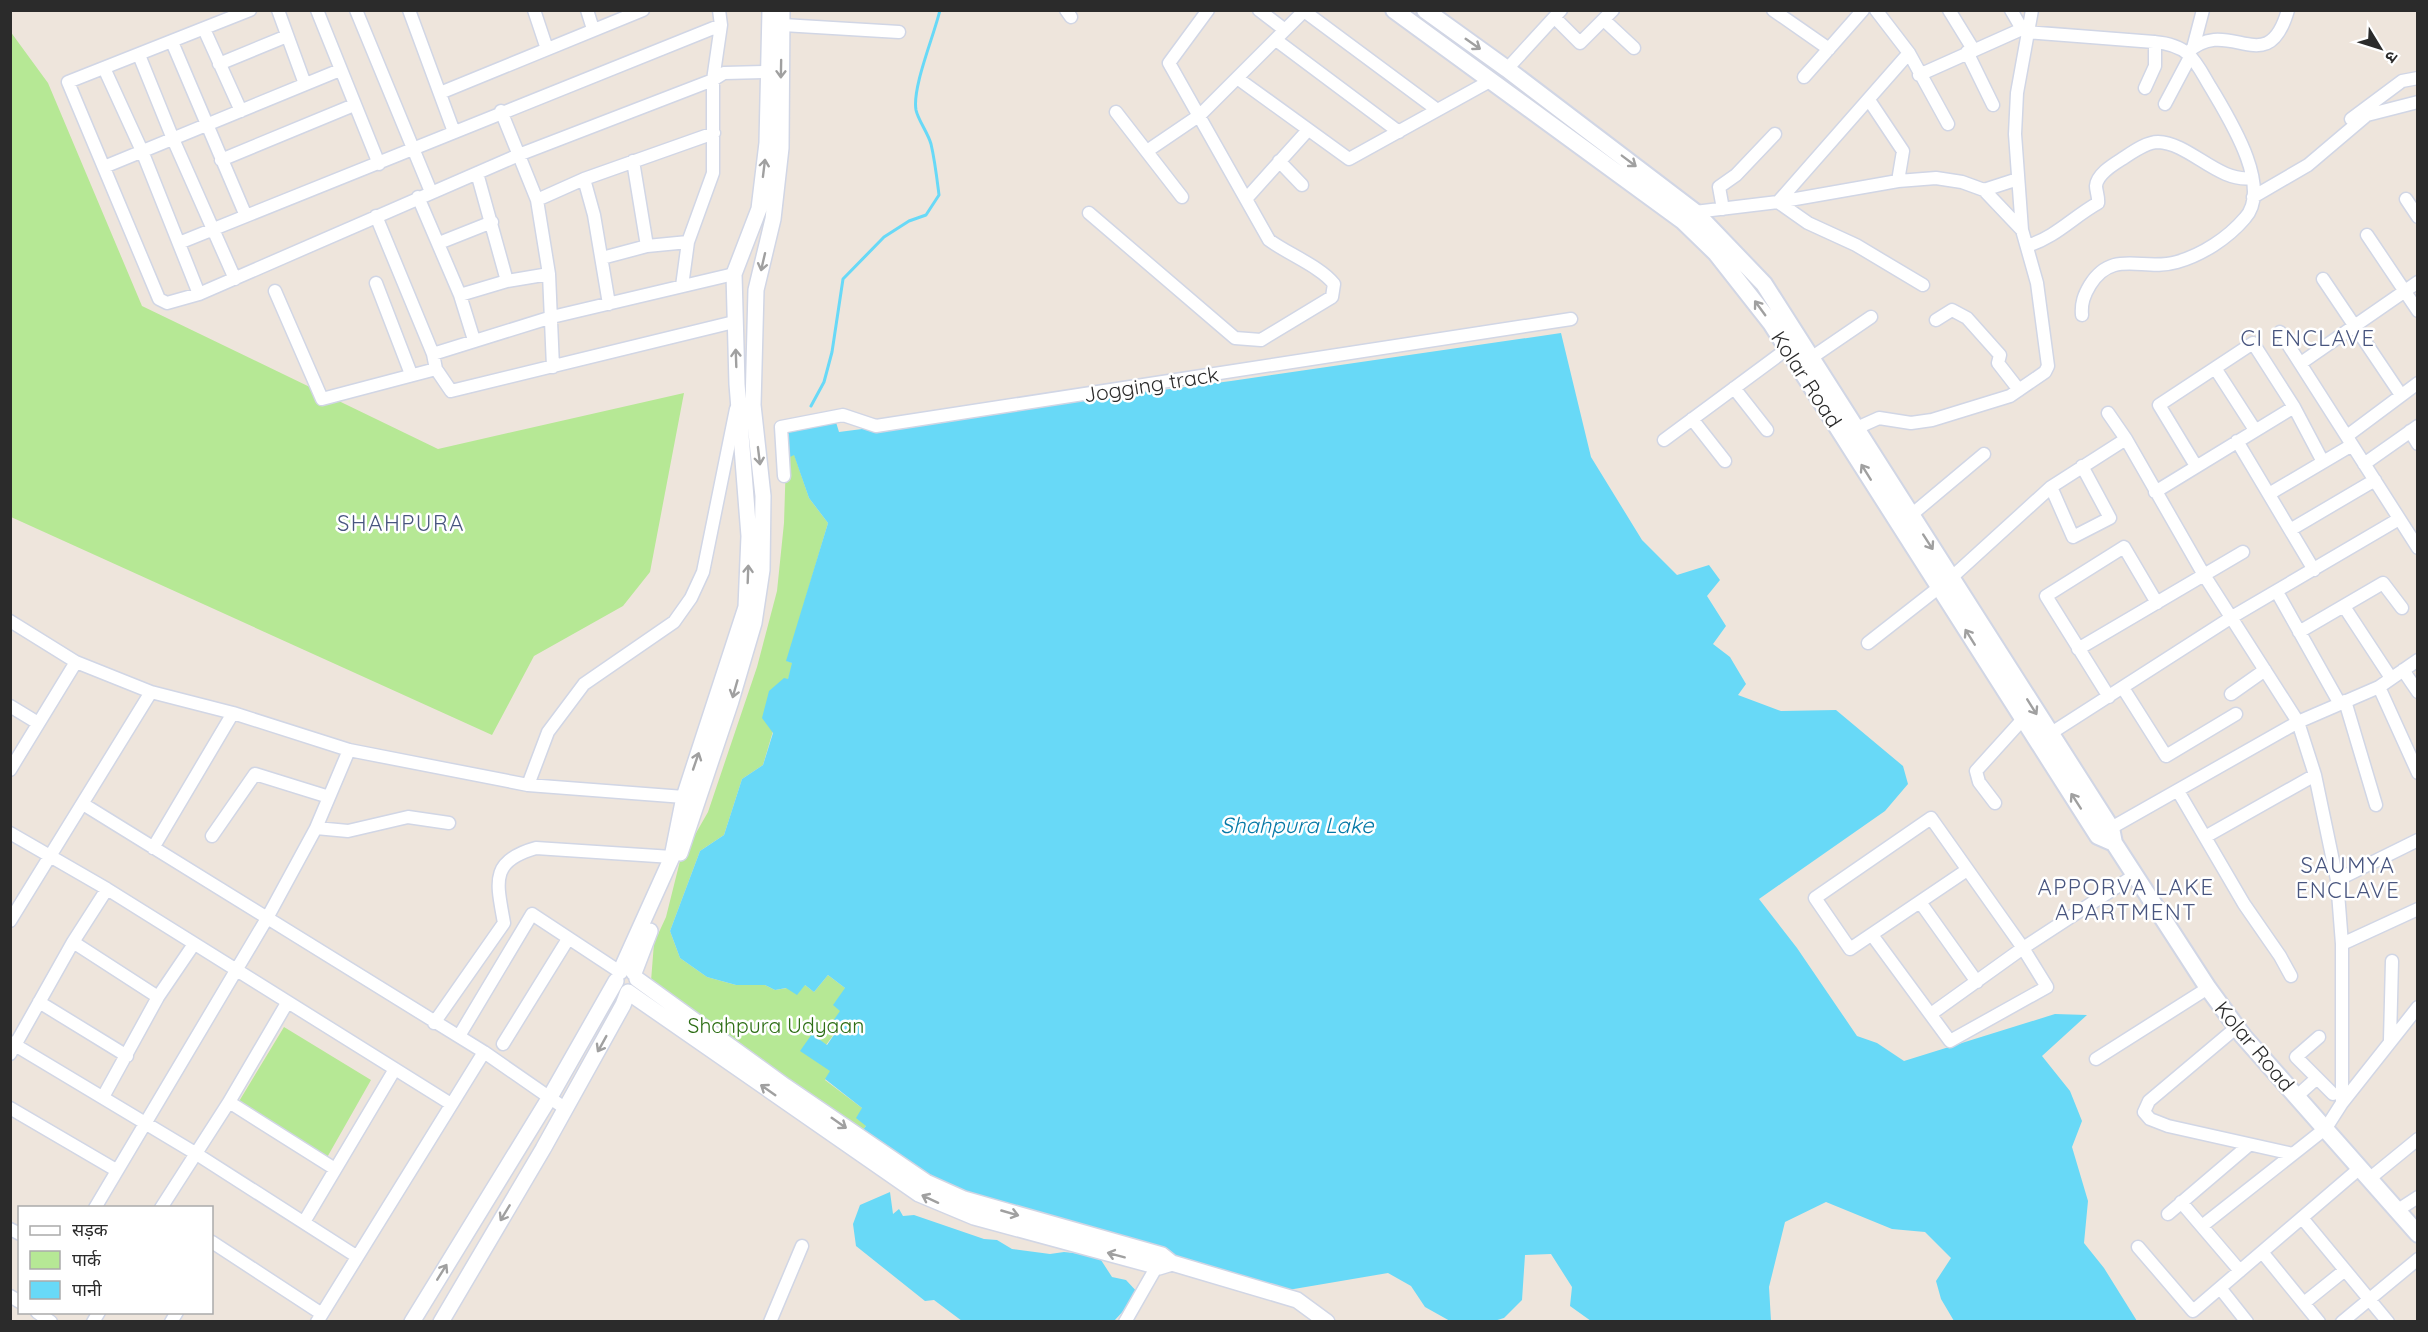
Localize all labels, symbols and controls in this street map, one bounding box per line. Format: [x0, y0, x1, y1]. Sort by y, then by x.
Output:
north arrow [2350, 18, 2410, 78]
one-way arrow [1464, 38, 1480, 50]
text: उ [2381, 47, 2403, 68]
one-way arrow [775, 58, 787, 78]
one-way arrow [1620, 155, 1636, 168]
one-way arrow [759, 159, 770, 179]
one-way arrow [756, 252, 768, 271]
one-way arrow [1754, 301, 1766, 317]
district label: CI ENCLAVE [2241, 324, 2375, 352]
street label: Kolar Road [1766, 326, 1848, 432]
one-way arrow [731, 349, 742, 369]
street label: Jogging track [1082, 361, 1220, 407]
one-way arrow [753, 446, 764, 466]
one-way arrow [1860, 464, 1872, 481]
district label: SHAHPURA [337, 509, 465, 537]
one-way arrow [1922, 533, 1934, 550]
one-way arrow [742, 564, 753, 584]
one-way arrow [1964, 629, 1976, 646]
one-way arrow [729, 679, 740, 698]
one-way arrow [2027, 698, 2039, 715]
one-way arrow [692, 752, 703, 771]
one-way arrow [2069, 793, 2081, 810]
water label: Shahpura Lake [1221, 811, 1375, 839]
district label: SAUMYA ENCLAVE [2296, 851, 2400, 904]
district label: APPORVA LAKE APARTMENT [2037, 873, 2215, 926]
street label: Kolar Road [2210, 996, 2300, 1096]
park label: Shahpura Udyaan [688, 1012, 864, 1038]
one-way arrow [595, 1035, 607, 1052]
one-way arrow [760, 1084, 776, 1096]
one-way arrow [830, 1117, 846, 1129]
one-way arrow [921, 1192, 939, 1204]
one-way arrow [499, 1204, 511, 1221]
legend [18, 1206, 213, 1314]
one-way arrow [1000, 1208, 1019, 1219]
text: सड़क [72, 1218, 109, 1241]
text: पार्क [72, 1248, 102, 1271]
one-way arrow [1107, 1249, 1126, 1260]
one-way arrow [437, 1264, 449, 1281]
text: पानी [72, 1278, 102, 1301]

